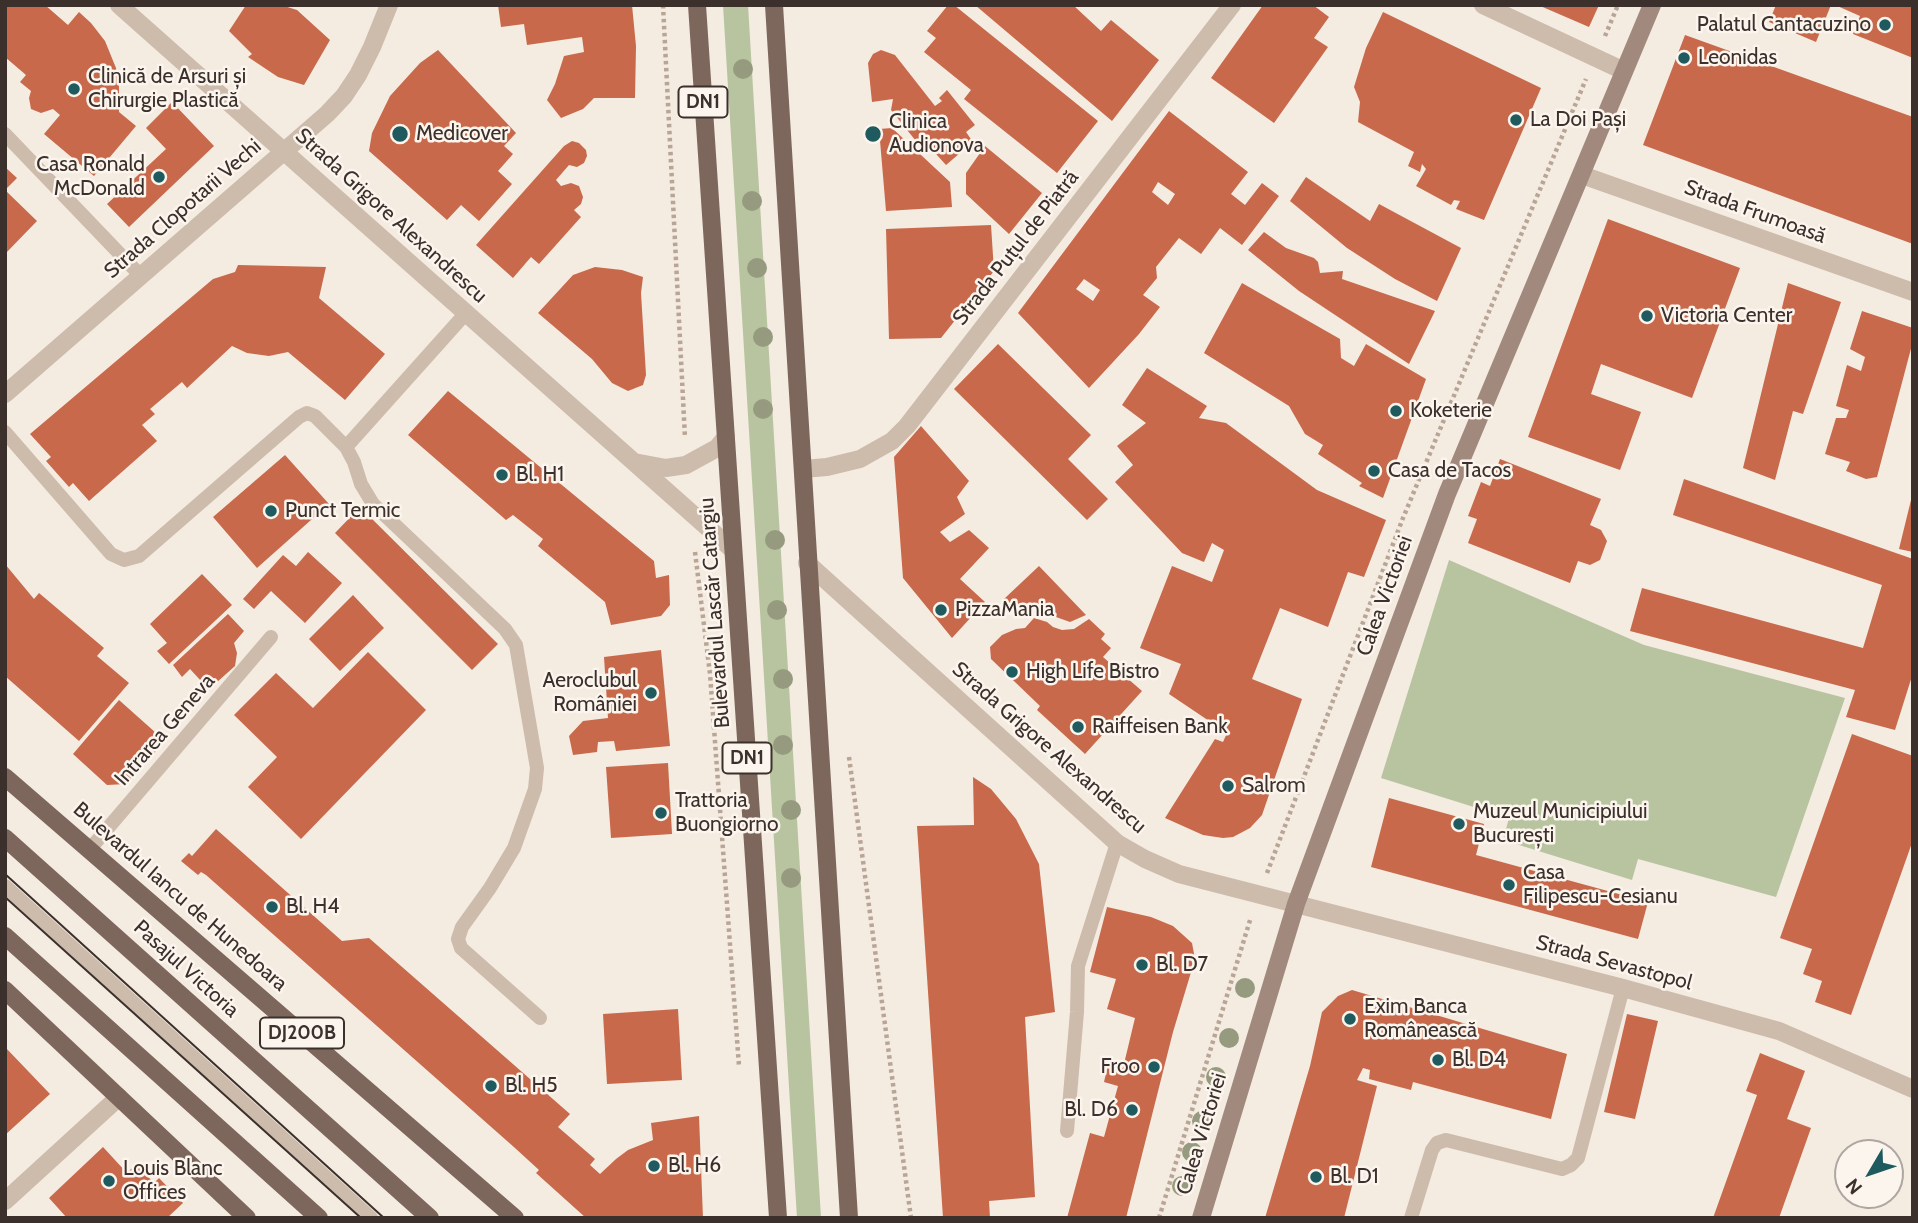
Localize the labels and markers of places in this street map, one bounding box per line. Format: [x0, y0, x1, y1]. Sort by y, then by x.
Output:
place label: Palatul Cantacuzino [1697, 12, 1871, 38]
marker: Palatul Cantacuzino [1877, 17, 1893, 33]
place label: Leonidas [1698, 45, 1777, 71]
marker: Leonidas [1676, 50, 1692, 66]
place label: Clinică de Arsuri și Chirurgie Plastică [88, 64, 246, 114]
marker: Clinică de Arsuri și Chirurgie Plastică [66, 81, 82, 97]
place label: La Doi Pași [1530, 107, 1626, 133]
place label: Clinica Audionova [889, 109, 984, 159]
marker: La Doi Pași [1508, 112, 1524, 128]
place label: Medicover [416, 121, 508, 147]
marker: Medicover [390, 124, 410, 144]
marker: Clinica Audionova [863, 124, 883, 144]
place label: Casa Ronald McDonald [36, 152, 145, 202]
marker: Casa Ronald McDonald [151, 169, 167, 185]
place label: Victoria Center [1661, 303, 1793, 329]
marker: Victoria Center [1639, 308, 1655, 324]
place label: Koketerie [1410, 398, 1492, 424]
marker: Koketerie [1388, 403, 1404, 419]
place label: Casa de Tacos [1388, 458, 1511, 484]
place label: Bl. H1 [516, 462, 564, 488]
marker: Casa de Tacos [1366, 463, 1382, 479]
marker: Bl. H1 [494, 467, 510, 483]
place label: Punct Termic [285, 498, 400, 524]
marker: Punct Termic [263, 503, 279, 519]
place label: PizzaMania [955, 597, 1054, 623]
marker: PizzaMania [933, 602, 949, 618]
place label: High Life Bistro [1026, 659, 1159, 685]
marker: High Life Bistro [1004, 664, 1020, 680]
place label: Aeroclubul României [543, 668, 637, 718]
marker: Aeroclubul României [643, 685, 659, 701]
place label: Raiffeisen Bank [1092, 714, 1228, 740]
marker: Raiffeisen Bank [1070, 719, 1086, 735]
place label: Salrom [1242, 773, 1306, 799]
marker: Salrom [1220, 778, 1236, 794]
place label: Trattoria Buongiorno [675, 788, 779, 838]
place label: Muzeul Municipiului București [1473, 799, 1647, 849]
marker: Trattoria Buongiorno [653, 805, 669, 821]
marker: Muzeul Municipiului București [1451, 816, 1467, 832]
place label: Casa Filipescu-Cesianu [1523, 860, 1678, 910]
marker: Casa Filipescu-Cesianu [1501, 877, 1517, 893]
place label: Bl. H4 [286, 894, 339, 920]
marker: Bl. H4 [264, 899, 280, 915]
place label: Bl. D7 [1156, 952, 1208, 978]
marker: Bl. D7 [1134, 957, 1150, 973]
place label: Exim Banca Românească [1364, 994, 1477, 1044]
marker: Exim Banca Românească [1342, 1011, 1358, 1027]
place label: Bl. D4 [1452, 1047, 1506, 1073]
marker: Bl. D4 [1430, 1052, 1446, 1068]
place label: Froo [1100, 1054, 1140, 1080]
marker: Froo [1146, 1059, 1162, 1075]
place label: Bl. H5 [505, 1073, 558, 1099]
marker: Bl. H5 [483, 1078, 499, 1094]
place label: Bl. D6 [1064, 1097, 1118, 1123]
marker: Bl. D6 [1124, 1102, 1140, 1118]
place label: Bl. H6 [668, 1153, 721, 1179]
place label: Louis Blanc Offices [123, 1156, 222, 1206]
marker: Bl. H6 [646, 1158, 662, 1174]
place label: Bl. D1 [1330, 1164, 1379, 1190]
marker: Bl. D1 [1308, 1169, 1324, 1185]
marker: Louis Blanc Offices [101, 1173, 117, 1189]

